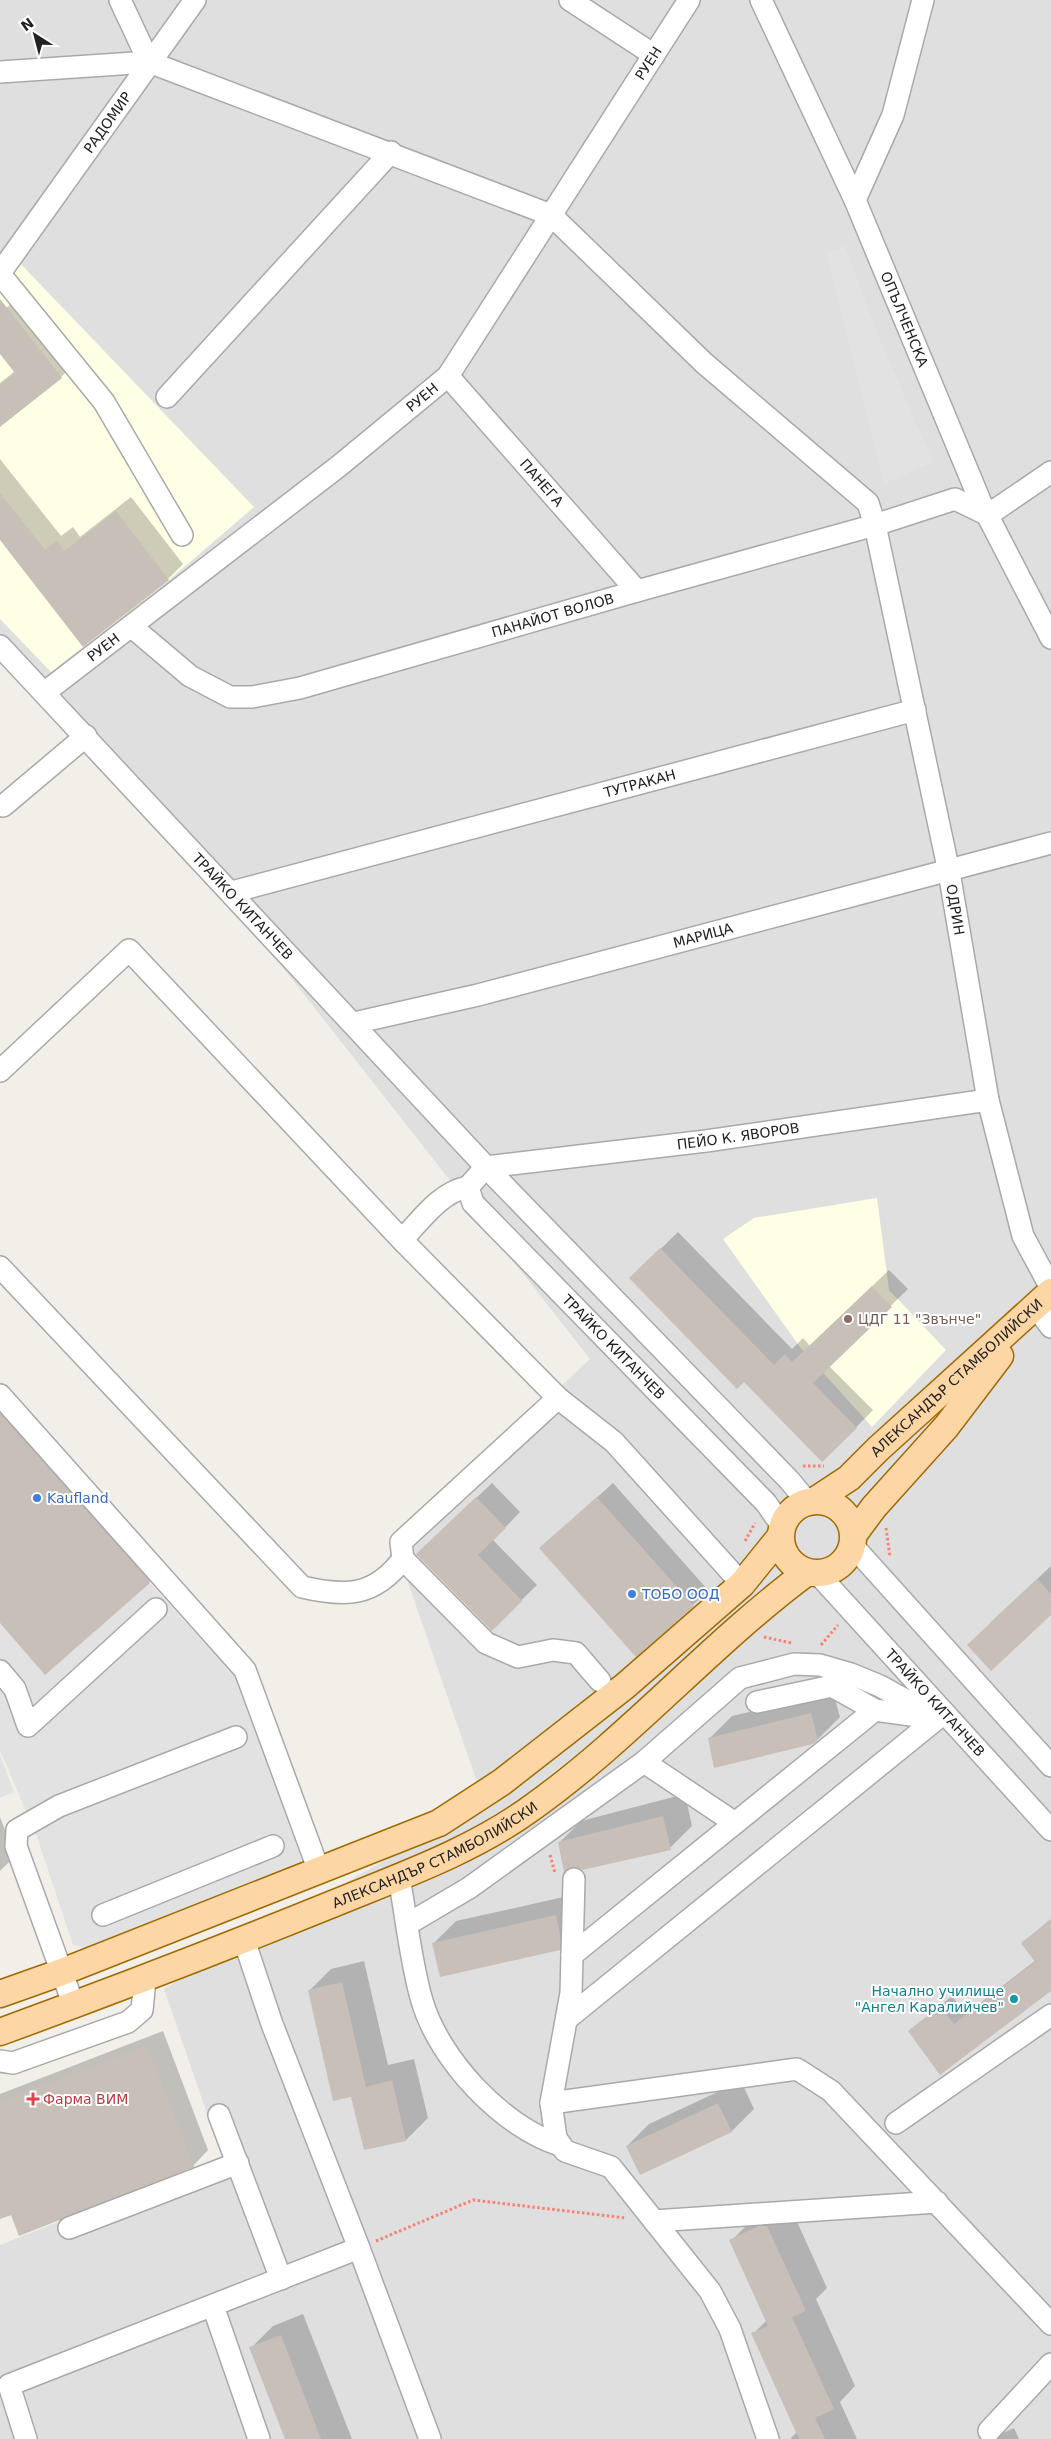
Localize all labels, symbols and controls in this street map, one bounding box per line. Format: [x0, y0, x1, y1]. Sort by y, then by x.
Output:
north arrow [10, 10, 60, 60]
text: N [18, 15, 37, 34]
street label: РУЕН [632, 44, 665, 83]
street label: РАДОМИР [80, 89, 135, 156]
street label: ОПЪЛЧЕНСКА [878, 269, 932, 370]
street label: РУЕН [403, 380, 441, 415]
street label: ПАНЕГА [517, 456, 567, 510]
street label: ПАНАЙОТ ВОЛОВ [490, 590, 616, 640]
street label: РУЕН [84, 630, 123, 665]
street label: ТУТРАКАН [601, 766, 677, 801]
street label: ТРАЙКО КИТАНЧЕВ [189, 849, 296, 963]
street label: ОДРИН [943, 883, 968, 936]
street label: МАРИЦА [672, 920, 735, 951]
street label: ПЕЙО К. ЯВОРОВ [676, 1120, 800, 1152]
street label: ТРАЙКО КИТАНЧЕВ [558, 1291, 668, 1403]
street label: АЛЕКСАНДЪР СТАМБОЛИЙСКИ [867, 1296, 1046, 1460]
place label: ЦДГ 11 "Звънче" [858, 1311, 981, 1327]
marker: ЦДГ 11 "Звънче" [842, 1313, 854, 1325]
place label: Kaufland [47, 1490, 109, 1506]
marker: Kaufland [31, 1492, 43, 1504]
place label: ТОБО ООД [641, 1586, 720, 1602]
marker: ТОБО ООД [626, 1588, 638, 1600]
street label: ТРАЙКО КИТАНЧЕВ [882, 1645, 988, 1760]
street label: АЛЕКСАНДЪР СТАМБОЛИЙСКИ [330, 1798, 541, 1911]
place label: Начално училище "Ангел Каралийчев" [855, 1983, 1004, 2015]
marker: Начално училище "Ангел Каралийчев" [1008, 1993, 1020, 2005]
place label: Фарма ВИМ [43, 2091, 128, 2107]
marker: Фарма ВИМ [27, 2093, 39, 2105]

